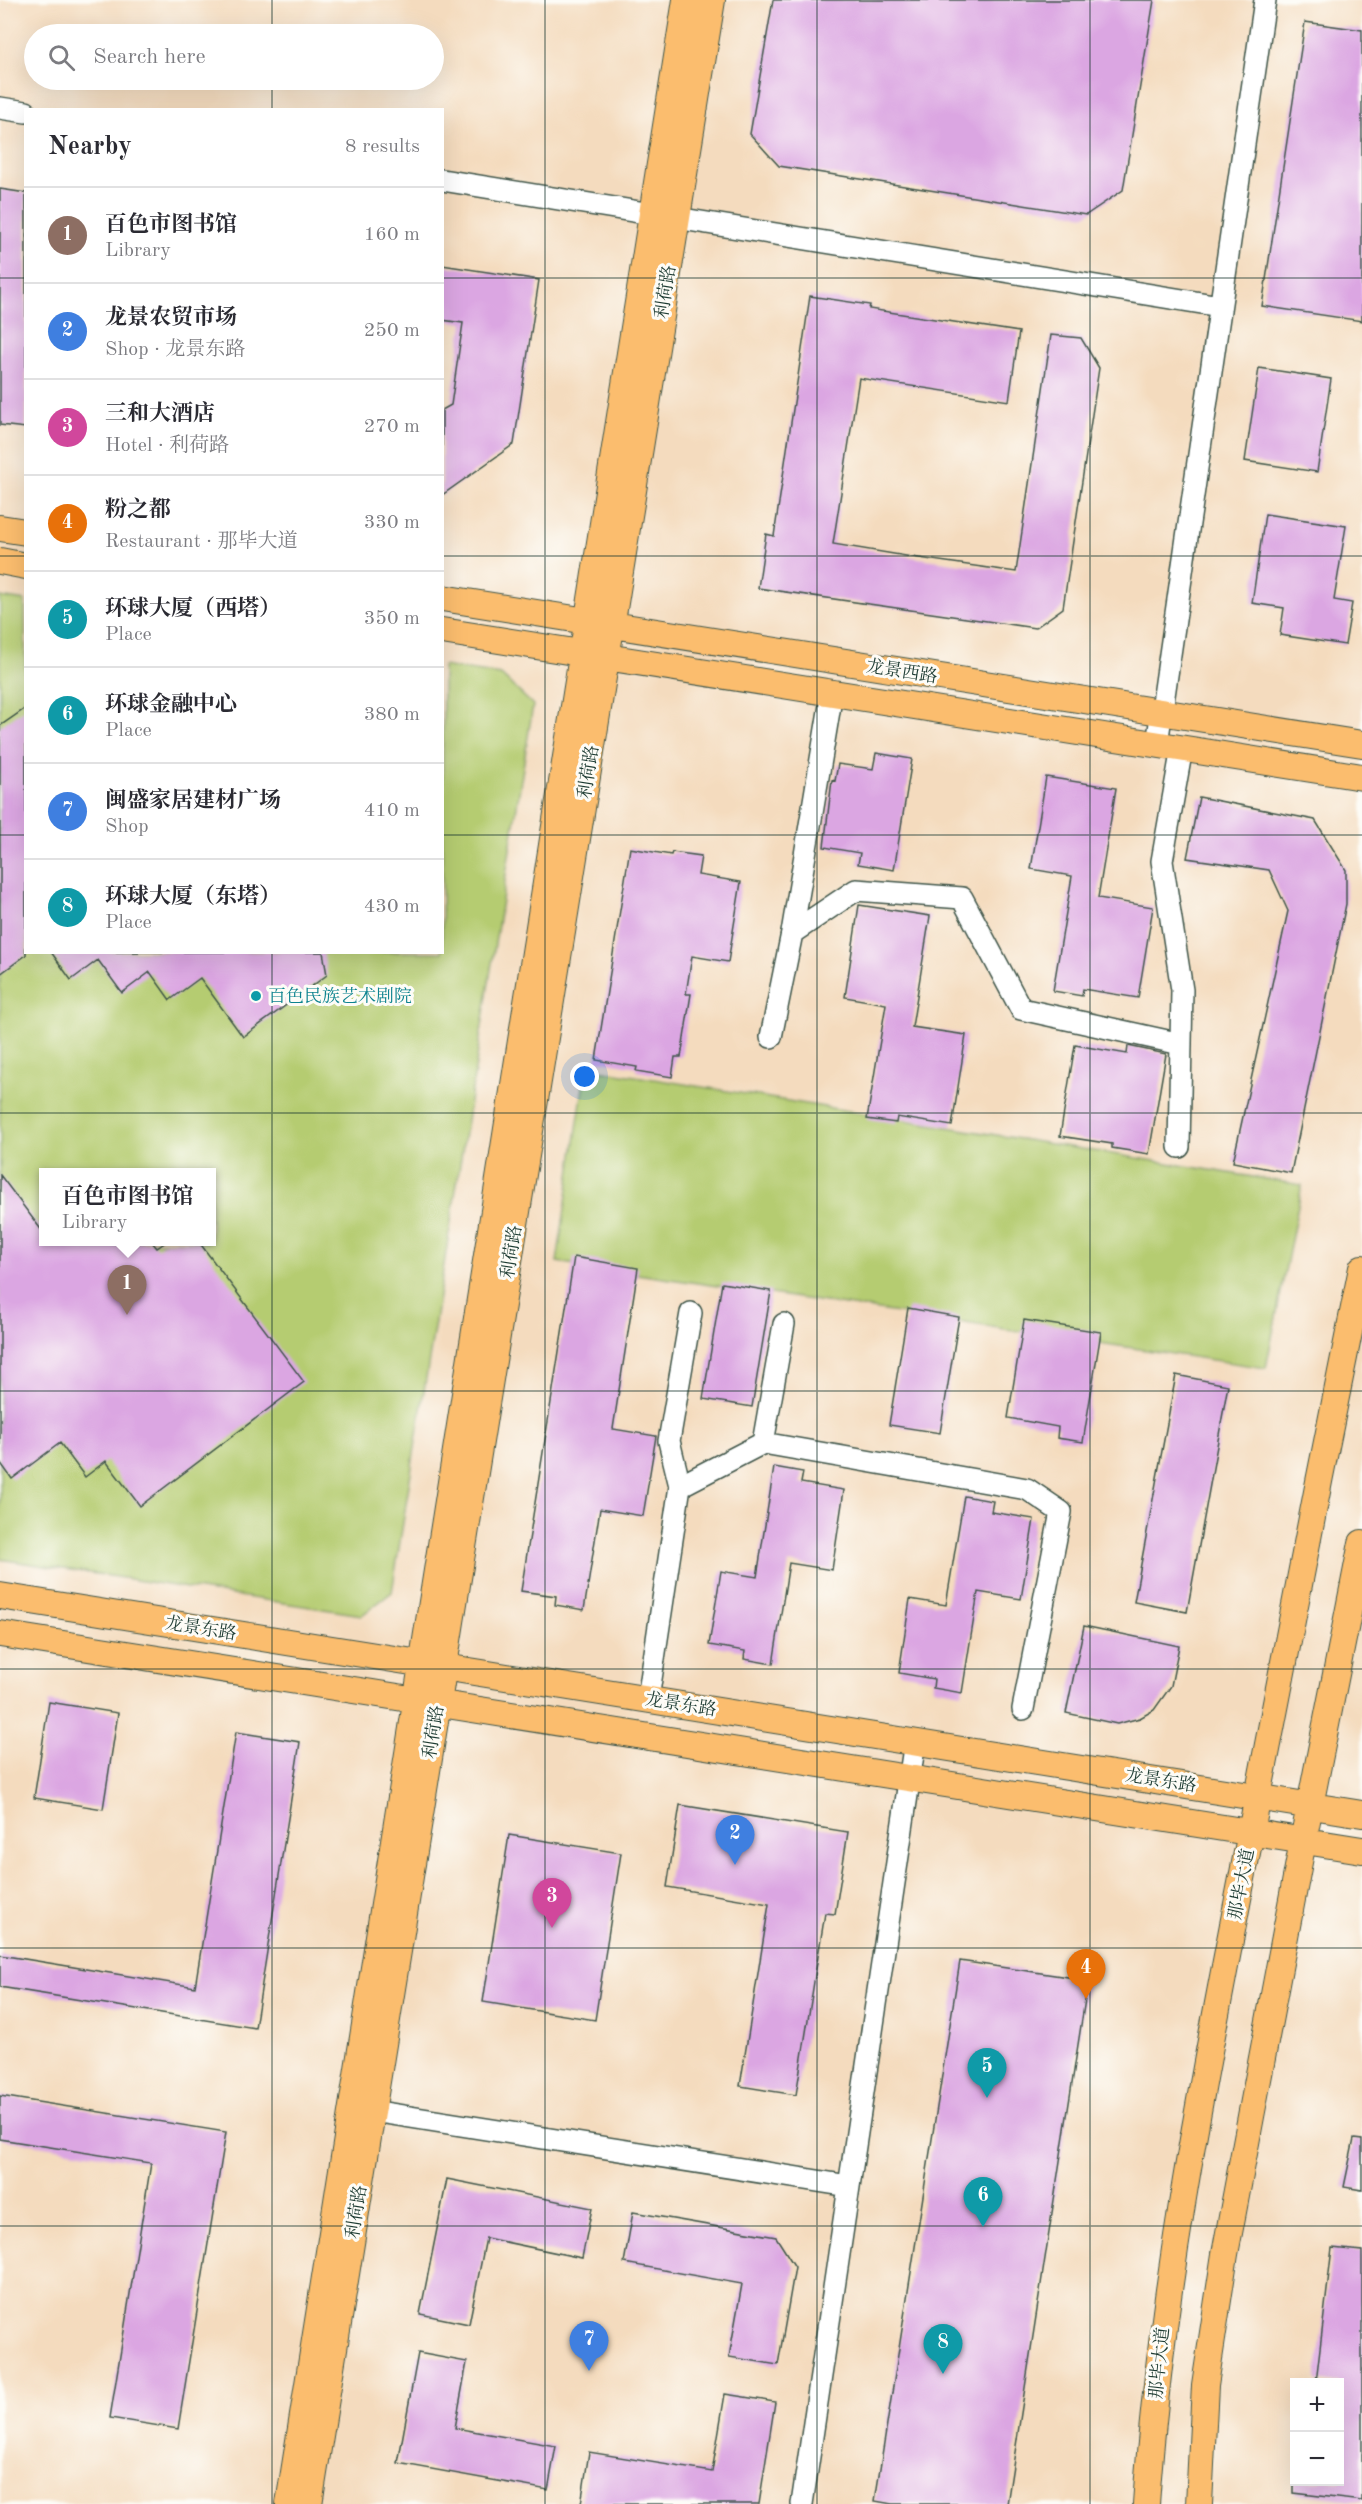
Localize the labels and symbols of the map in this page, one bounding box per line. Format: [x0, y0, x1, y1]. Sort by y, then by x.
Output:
street label: 利荷路 [651, 264, 679, 320]
street label: 龙景西路 [865, 655, 939, 687]
street label: 利荷路 [574, 744, 602, 800]
place label: 百色民族艺术剧院 [268, 986, 412, 1006]
marker: 百色民族艺术剧院 [249, 989, 263, 1003]
your location [570, 1062, 599, 1091]
street label: 利荷路 [497, 1224, 525, 1280]
pin: 1 [108, 1266, 146, 1315]
street label: 龙景东路 [164, 1612, 238, 1644]
street label: 龙景东路 [644, 1688, 718, 1720]
street label: 利荷路 [419, 1704, 447, 1760]
street label: 龙景东路 [1124, 1764, 1198, 1796]
pin: 2 [716, 1816, 754, 1865]
street label: 那毕大道 [1224, 1847, 1258, 1921]
pin: 3 [532, 1878, 572, 1928]
pin: 4 [1066, 1950, 1106, 1999]
pin: 5 [968, 2048, 1006, 2098]
pin: 6 [964, 2178, 1002, 2227]
street label: 利荷路 [342, 2184, 370, 2240]
pin: 7 [570, 2322, 608, 2371]
pin: 8 [924, 2324, 962, 2374]
street label: 那毕大道 [1145, 2326, 1173, 2400]

